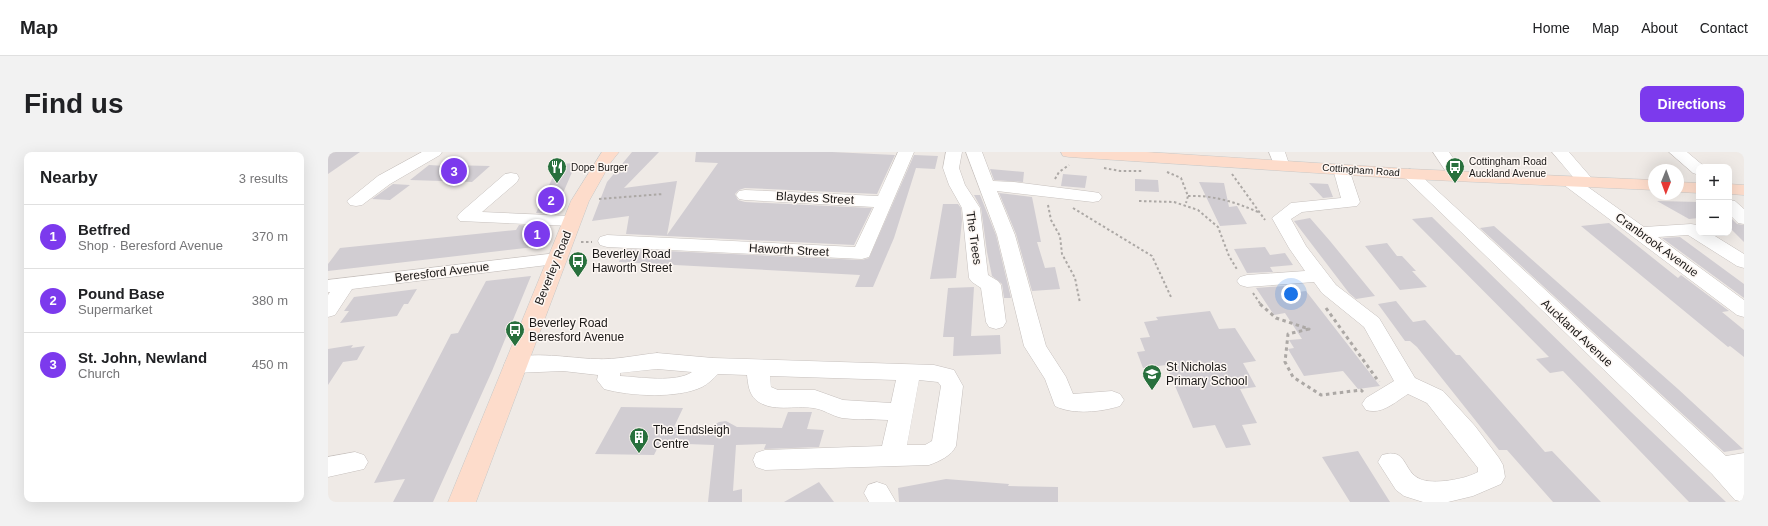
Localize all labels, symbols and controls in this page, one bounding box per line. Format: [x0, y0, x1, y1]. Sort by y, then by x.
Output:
text: Map [20, 17, 58, 38]
text: Home [1533, 20, 1570, 36]
text: Map [1592, 20, 1619, 36]
text: About [1641, 20, 1678, 36]
text: Contact [1700, 20, 1748, 36]
button: Directions [1640, 86, 1744, 122]
text: Find us [24, 88, 124, 119]
pin: 3 [441, 156, 467, 186]
restaurant icon: Dope Burger [546, 156, 568, 184]
bus stop icon: Cottingham Road Auckland Avenue [1444, 156, 1466, 184]
place label: Cottingham Road Auckland Avenue [1469, 156, 1547, 179]
place label: Dope Burger [571, 162, 628, 173]
street label: Cottingham Road [1322, 162, 1400, 178]
north arrow [1648, 164, 1684, 200]
map controls [1696, 164, 1732, 236]
button: + [1696, 164, 1732, 200]
text: Nearby [40, 168, 98, 187]
text: 3 results [239, 171, 288, 186]
pin: 2 [538, 185, 564, 215]
street label: Blaydes Street [776, 189, 855, 207]
button: − [1696, 200, 1732, 236]
street label: The Trees [963, 210, 985, 266]
street label: Cranbrook Avenue [1613, 210, 1701, 280]
pin: 1 [524, 219, 550, 249]
text: Betfred [78, 221, 131, 238]
text: 1 [49, 229, 57, 244]
text: 370 m [252, 229, 288, 244]
street label: Beverley Road [532, 229, 574, 307]
text: Shop · Beresford Avenue [78, 238, 223, 253]
street label: Haworth Street [749, 241, 830, 259]
place label: Beverley Road Haworth Street [592, 247, 673, 275]
bus stop icon: Beverley Road Haworth Street [567, 250, 589, 278]
street label: Beresford Avenue [394, 259, 490, 285]
your location [1281, 284, 1301, 304]
text: Pound Base [78, 285, 165, 302]
text: 2 [49, 293, 57, 308]
text: 380 m [252, 293, 288, 308]
street label: Auckland Avenue [1538, 296, 1616, 370]
text: Supermarket [78, 302, 152, 317]
place label: Beverley Road Beresford Avenue [529, 316, 625, 344]
bus stop icon: Beverley Road Beresford Avenue [504, 319, 526, 347]
text: St. John, Newland [78, 349, 207, 366]
text: 3 [49, 357, 57, 372]
text: 450 m [252, 357, 288, 372]
place label: St Nicholas Primary School [1166, 360, 1247, 388]
school or university icon: St Nicholas Primary School [1141, 363, 1163, 391]
text: Church [78, 366, 120, 381]
place label: The Endsleigh Centre [653, 423, 730, 451]
building icon: The Endsleigh Centre [628, 426, 650, 454]

